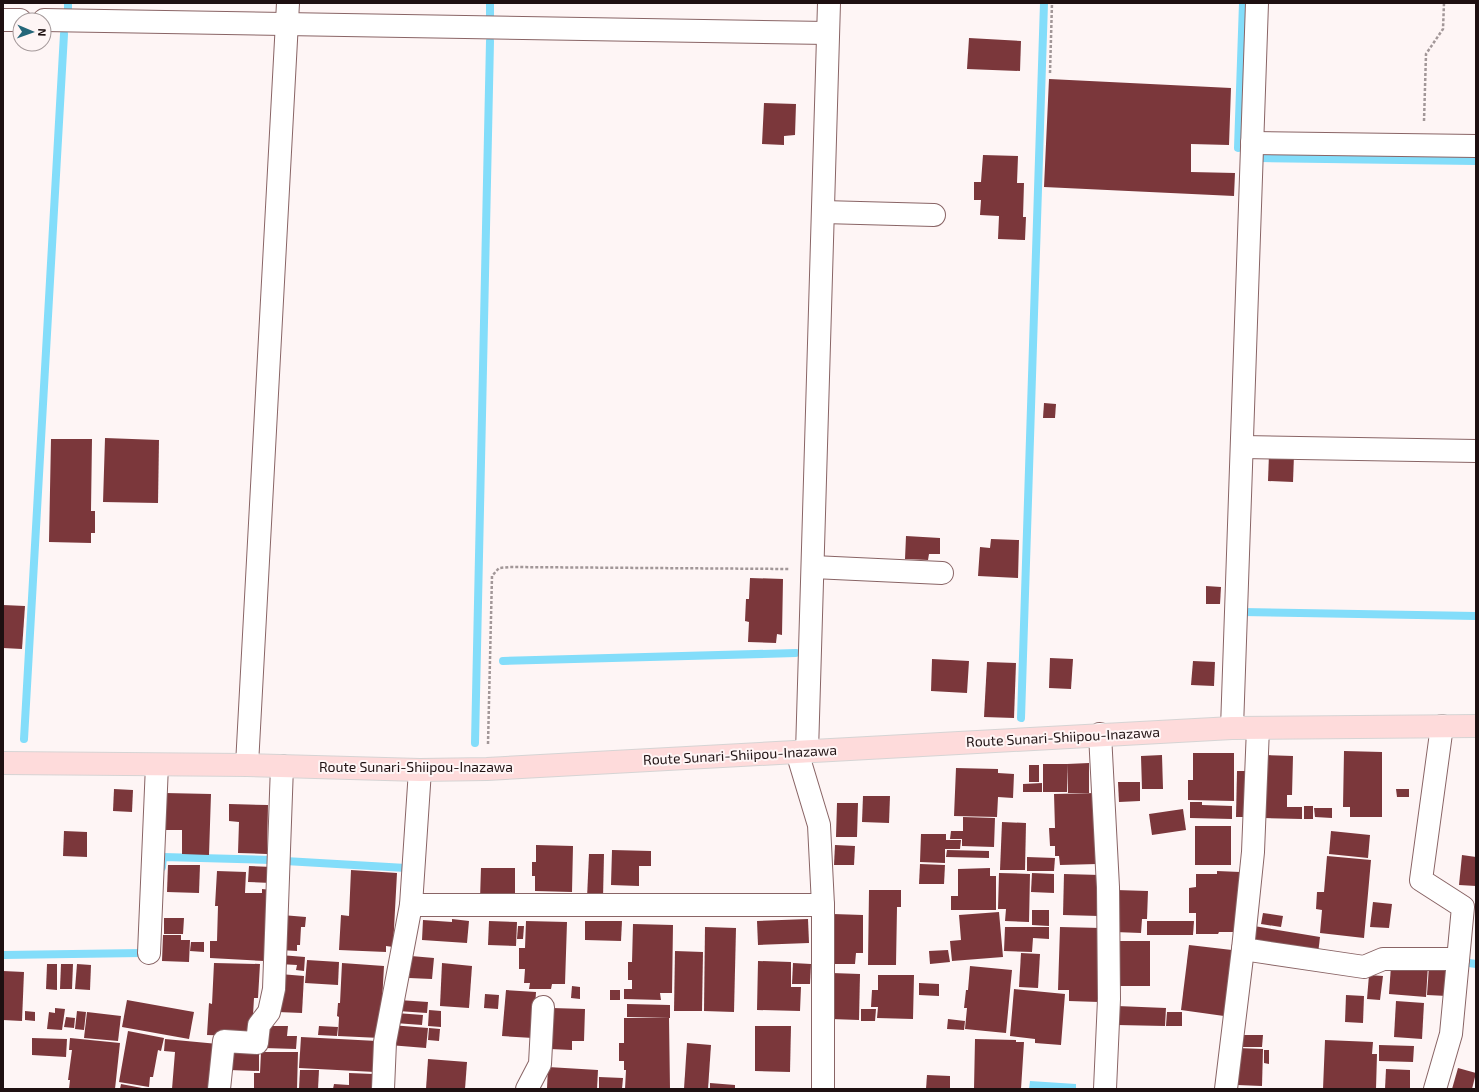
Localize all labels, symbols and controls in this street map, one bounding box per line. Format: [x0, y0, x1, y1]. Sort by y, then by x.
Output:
north arrow [12, 12, 52, 52]
text: N [36, 28, 49, 37]
street label: Route Sunari-Shiipou-Inazawa [966, 723, 1160, 750]
street label: Route Sunari-Shiipou-Inazawa [643, 741, 837, 768]
street label: Route Sunari-Shiipou-Inazawa [319, 758, 513, 775]

